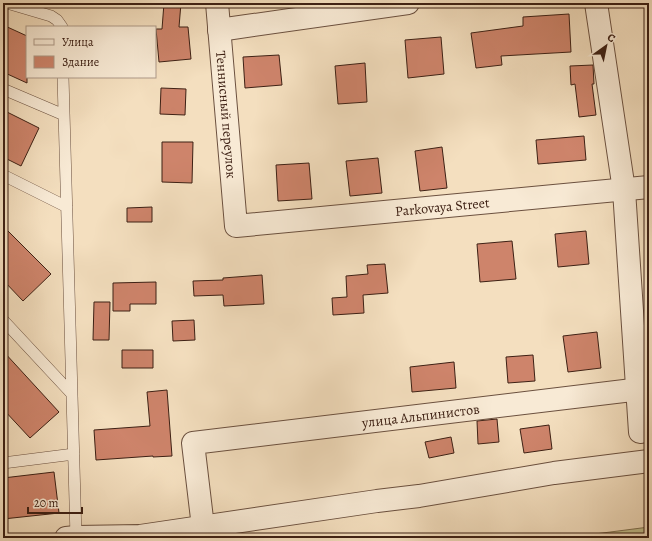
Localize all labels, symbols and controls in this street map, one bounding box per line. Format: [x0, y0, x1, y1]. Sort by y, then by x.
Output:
legend [26, 26, 156, 78]
north arrow [586, 26, 626, 66]
text: С [604, 30, 618, 46]
text: Улица [62, 34, 94, 50]
street label: Теннисный переулок [211, 50, 241, 179]
text: Здание [62, 54, 99, 70]
street label: Parkovaya Street [394, 193, 491, 221]
street label: улица Альпинистов [360, 399, 481, 433]
scale bar [28, 489, 82, 515]
text: 20 m [34, 495, 58, 511]

